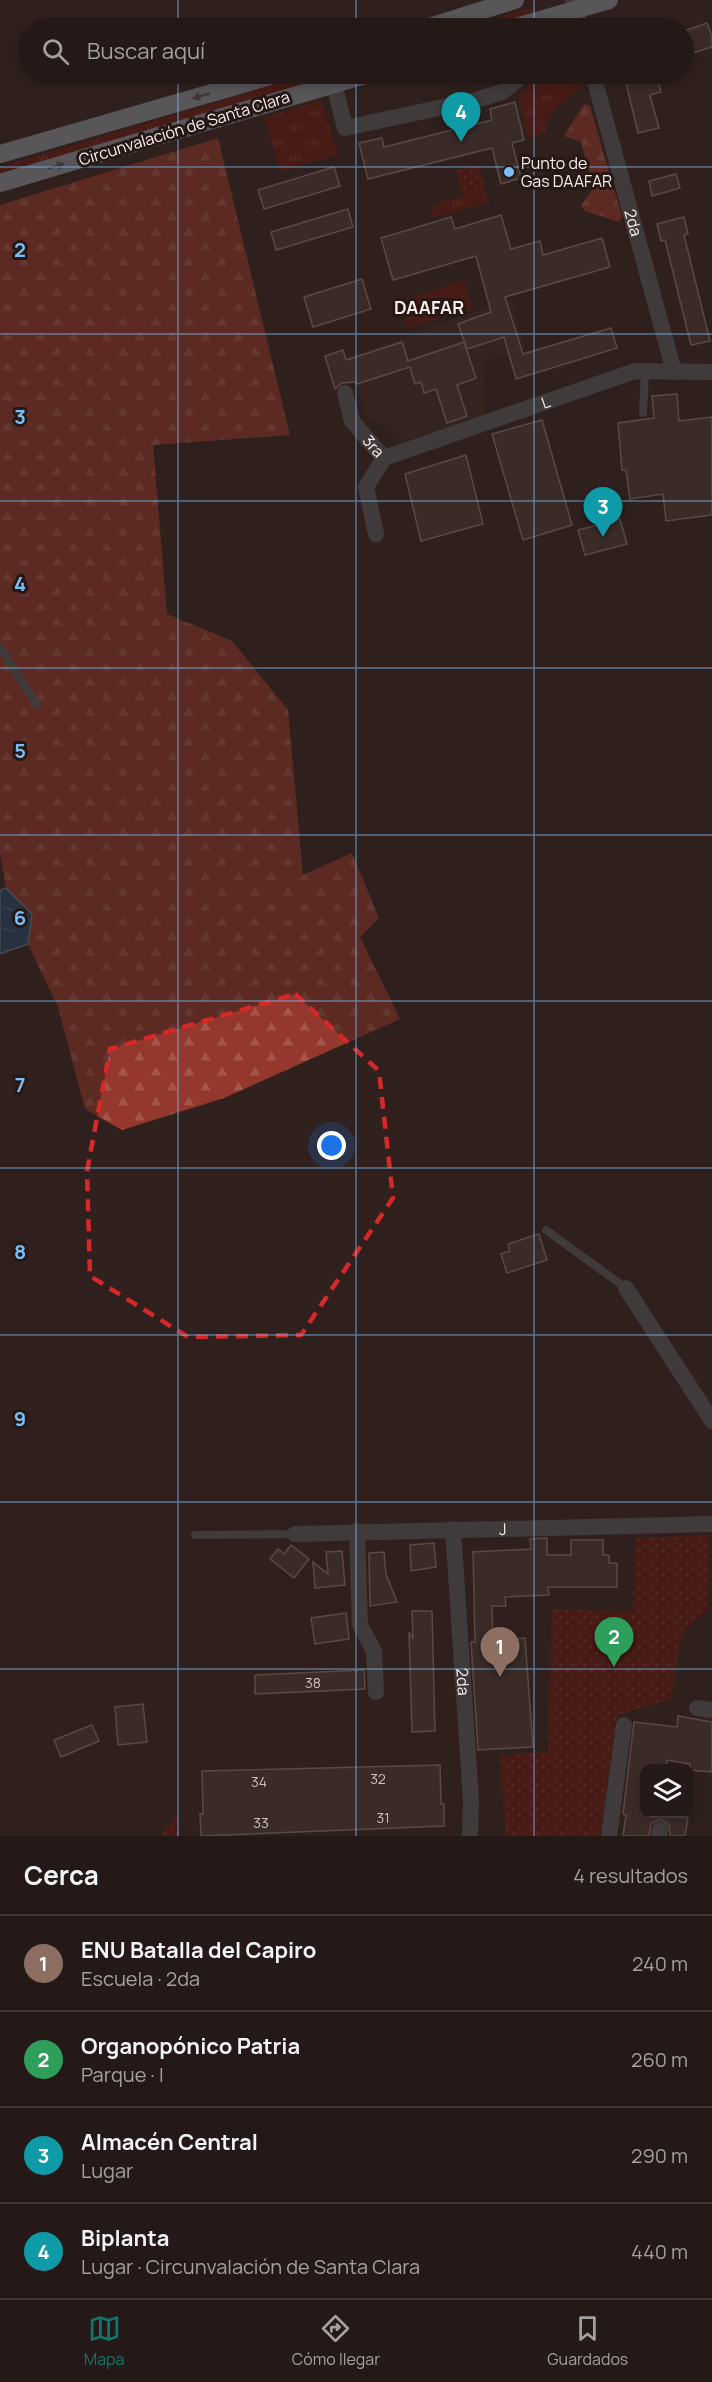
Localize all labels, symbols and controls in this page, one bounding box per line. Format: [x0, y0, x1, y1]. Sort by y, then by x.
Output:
search box [18, 18, 694, 84]
icon: search [39, 35, 72, 68]
text: Buscar aquí [87, 36, 205, 66]
street label: Circunvalación de Santa Clara [76, 85, 292, 171]
one-way arrow [192, 92, 210, 101]
pin: 4 [442, 92, 480, 142]
place label: Punto de Gas DAAFAR [521, 152, 612, 192]
one-way arrow [47, 161, 65, 170]
marker: Punto de Gas DAAFAR [502, 165, 516, 179]
street label: 2da [619, 206, 648, 239]
text: 2 [14, 236, 26, 263]
district label: DAAFAR [394, 295, 464, 319]
street label: L [538, 390, 553, 414]
text: 3 [14, 403, 26, 430]
street label: 3ra [358, 430, 390, 462]
pin: 3 [584, 488, 622, 537]
text: 4 [14, 570, 26, 597]
text: 5 [14, 737, 26, 764]
text: 6 [14, 904, 26, 931]
text: 7 [15, 1071, 25, 1098]
your location [317, 1131, 346, 1160]
text: 8 [14, 1238, 26, 1265]
text: 9 [14, 1405, 26, 1432]
street label: J [499, 1518, 507, 1540]
pin: 2 [594, 1618, 634, 1667]
pin: 1 [480, 1628, 520, 1677]
street label: 2da [451, 1667, 475, 1696]
house number: 38 [305, 1673, 321, 1692]
map controls [640, 1764, 694, 1818]
button: layers [640, 1764, 694, 1818]
house number: 32 [370, 1769, 386, 1788]
house number: 34 [251, 1772, 267, 1791]
house number: 31 [376, 1808, 390, 1827]
house number: 33 [253, 1813, 269, 1832]
text: Cerca [24, 1857, 99, 1893]
text: 4 resultados [573, 1862, 688, 1889]
text: ENU Batalla del Capiro [81, 1935, 316, 1965]
text: 1 [39, 1950, 48, 1977]
text: 240 m [632, 1950, 688, 1977]
text: Escuela · 2da [81, 1965, 200, 1992]
text: Organopónico Patria [81, 2031, 300, 2061]
text: 2 [38, 2046, 49, 2073]
text: 260 m [631, 2046, 688, 2073]
text: Parque · I [81, 2061, 164, 2088]
text: Almacén Central [81, 2127, 258, 2157]
text: 3 [38, 2142, 49, 2169]
text: 290 m [631, 2142, 688, 2169]
text: Lugar [81, 2157, 133, 2184]
text: Biplanta [81, 2223, 169, 2253]
text: 4 [37, 2238, 50, 2265]
text: 440 m [631, 2238, 688, 2265]
text: Lugar · Circunvalación de Santa Clara [81, 2253, 420, 2280]
tab: Mapa [84, 2312, 124, 2370]
tab: Cómo llegar [292, 2312, 380, 2370]
tab: Guardados [547, 2312, 628, 2370]

